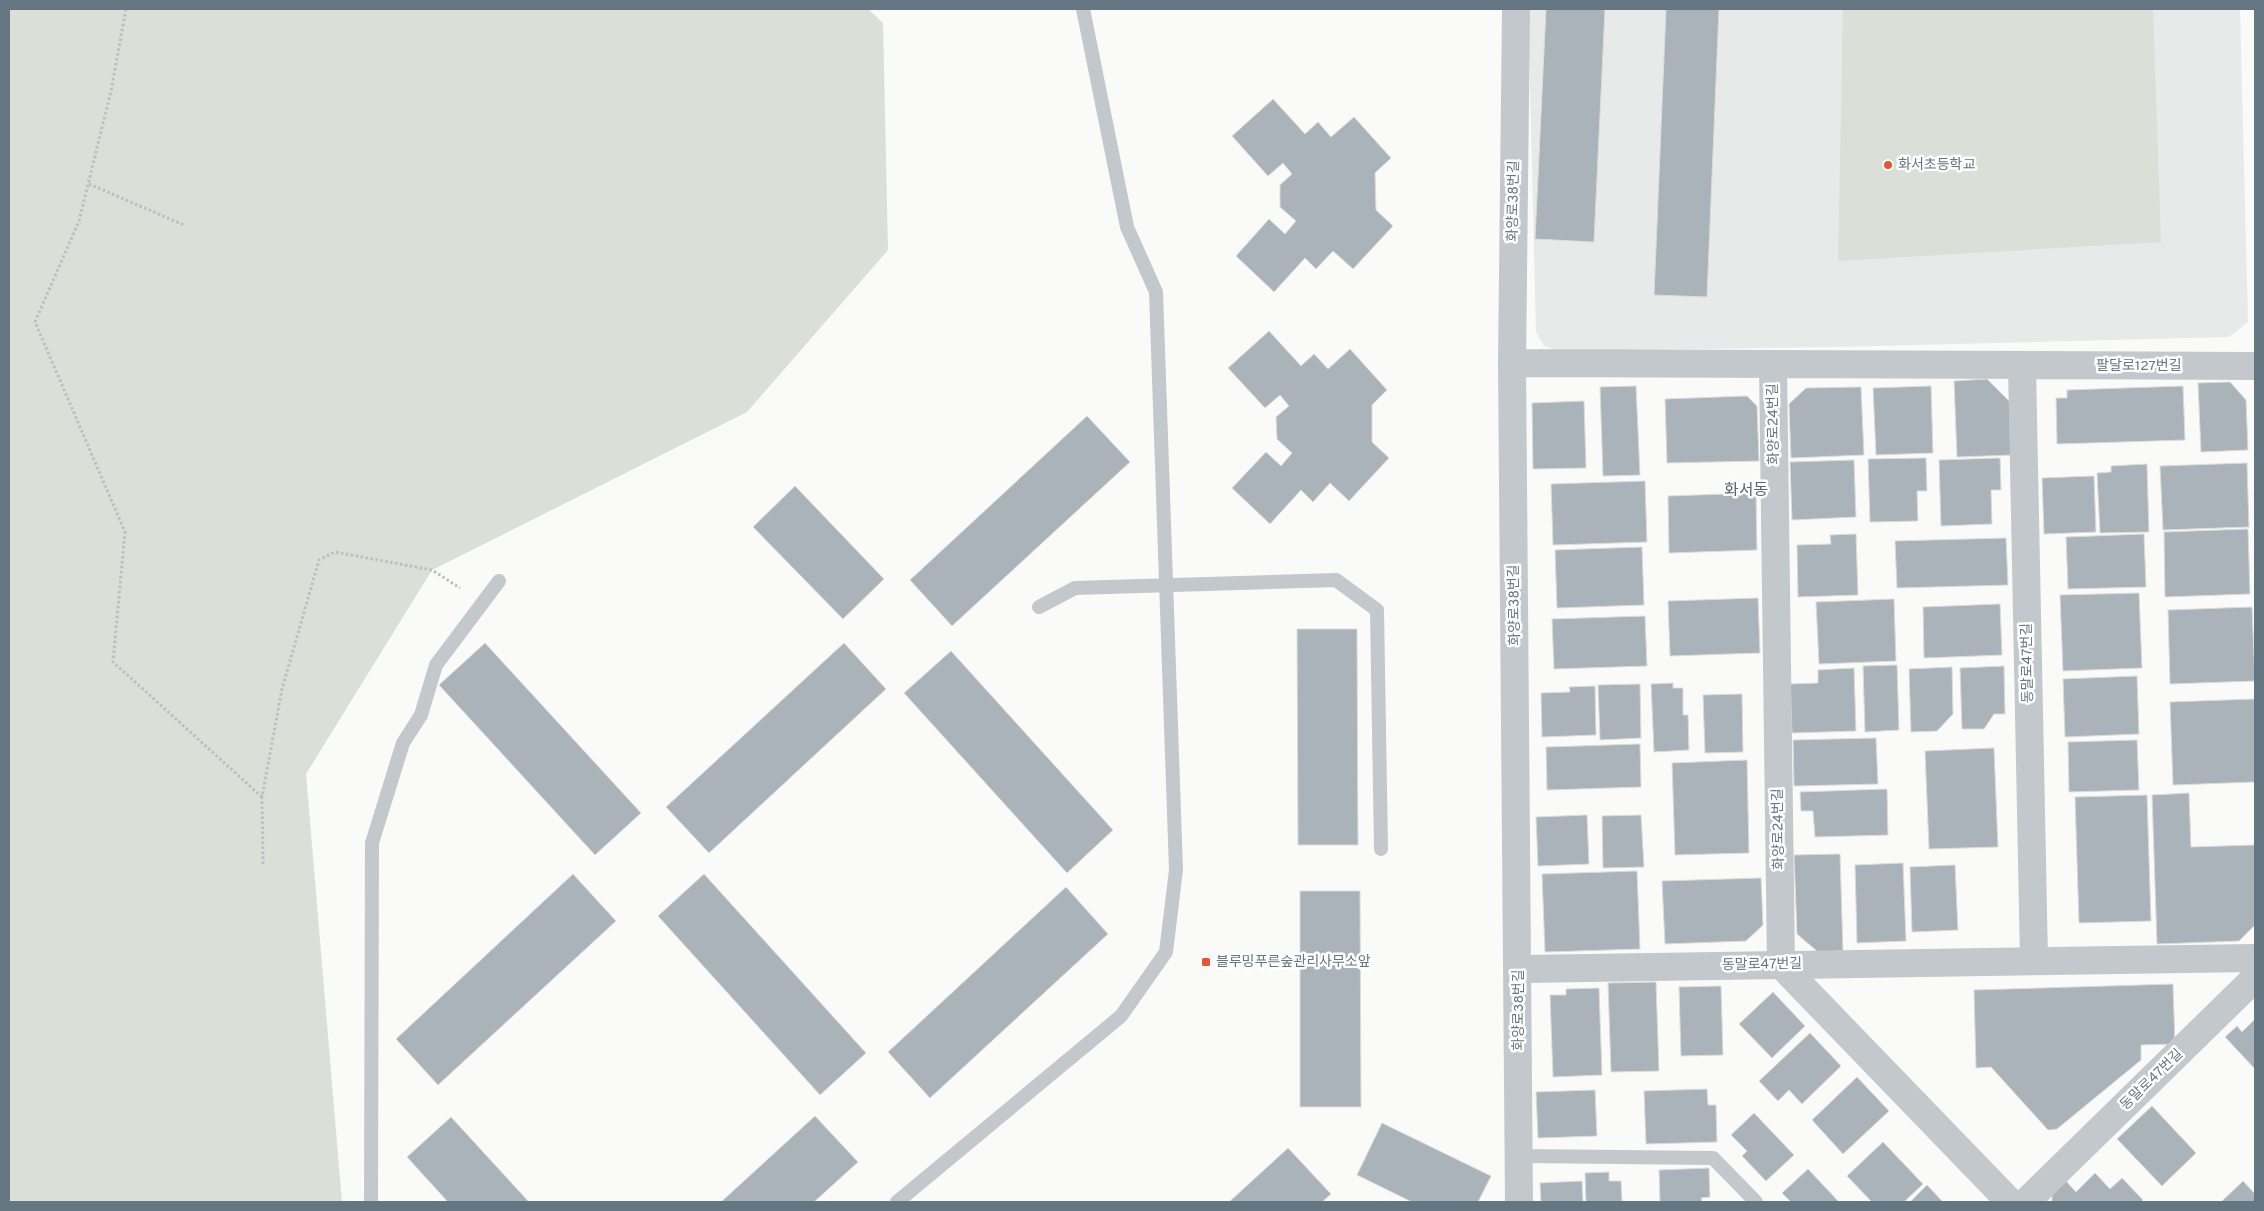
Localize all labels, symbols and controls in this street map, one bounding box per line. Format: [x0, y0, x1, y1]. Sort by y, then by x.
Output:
place label: 화서초등학교 [1898, 156, 1975, 174]
marker: 화서초등학교 [1882, 159, 1894, 171]
street label: 화양로38번길 [1505, 160, 1523, 242]
street label: 팔달로127번길 [2096, 358, 2182, 375]
street label: 화양로24번길 [1765, 383, 1783, 465]
district label: 화서동 [1724, 481, 1768, 501]
street label: 화양로38번길 [1506, 564, 1524, 646]
street label: 동말로47번길 [2019, 623, 2037, 703]
street label: 화양로24번길 [1770, 788, 1788, 870]
place label: 블루밍푸른숲관리사무소앞 [1216, 954, 1371, 971]
marker: 블루밍푸른숲관리사무소앞 [1200, 956, 1212, 968]
street label: 동말로47번길 [1722, 956, 1802, 974]
street label: 화양로38번길 [1511, 969, 1528, 1051]
street label: 동말로47번길 [2117, 1046, 2187, 1114]

